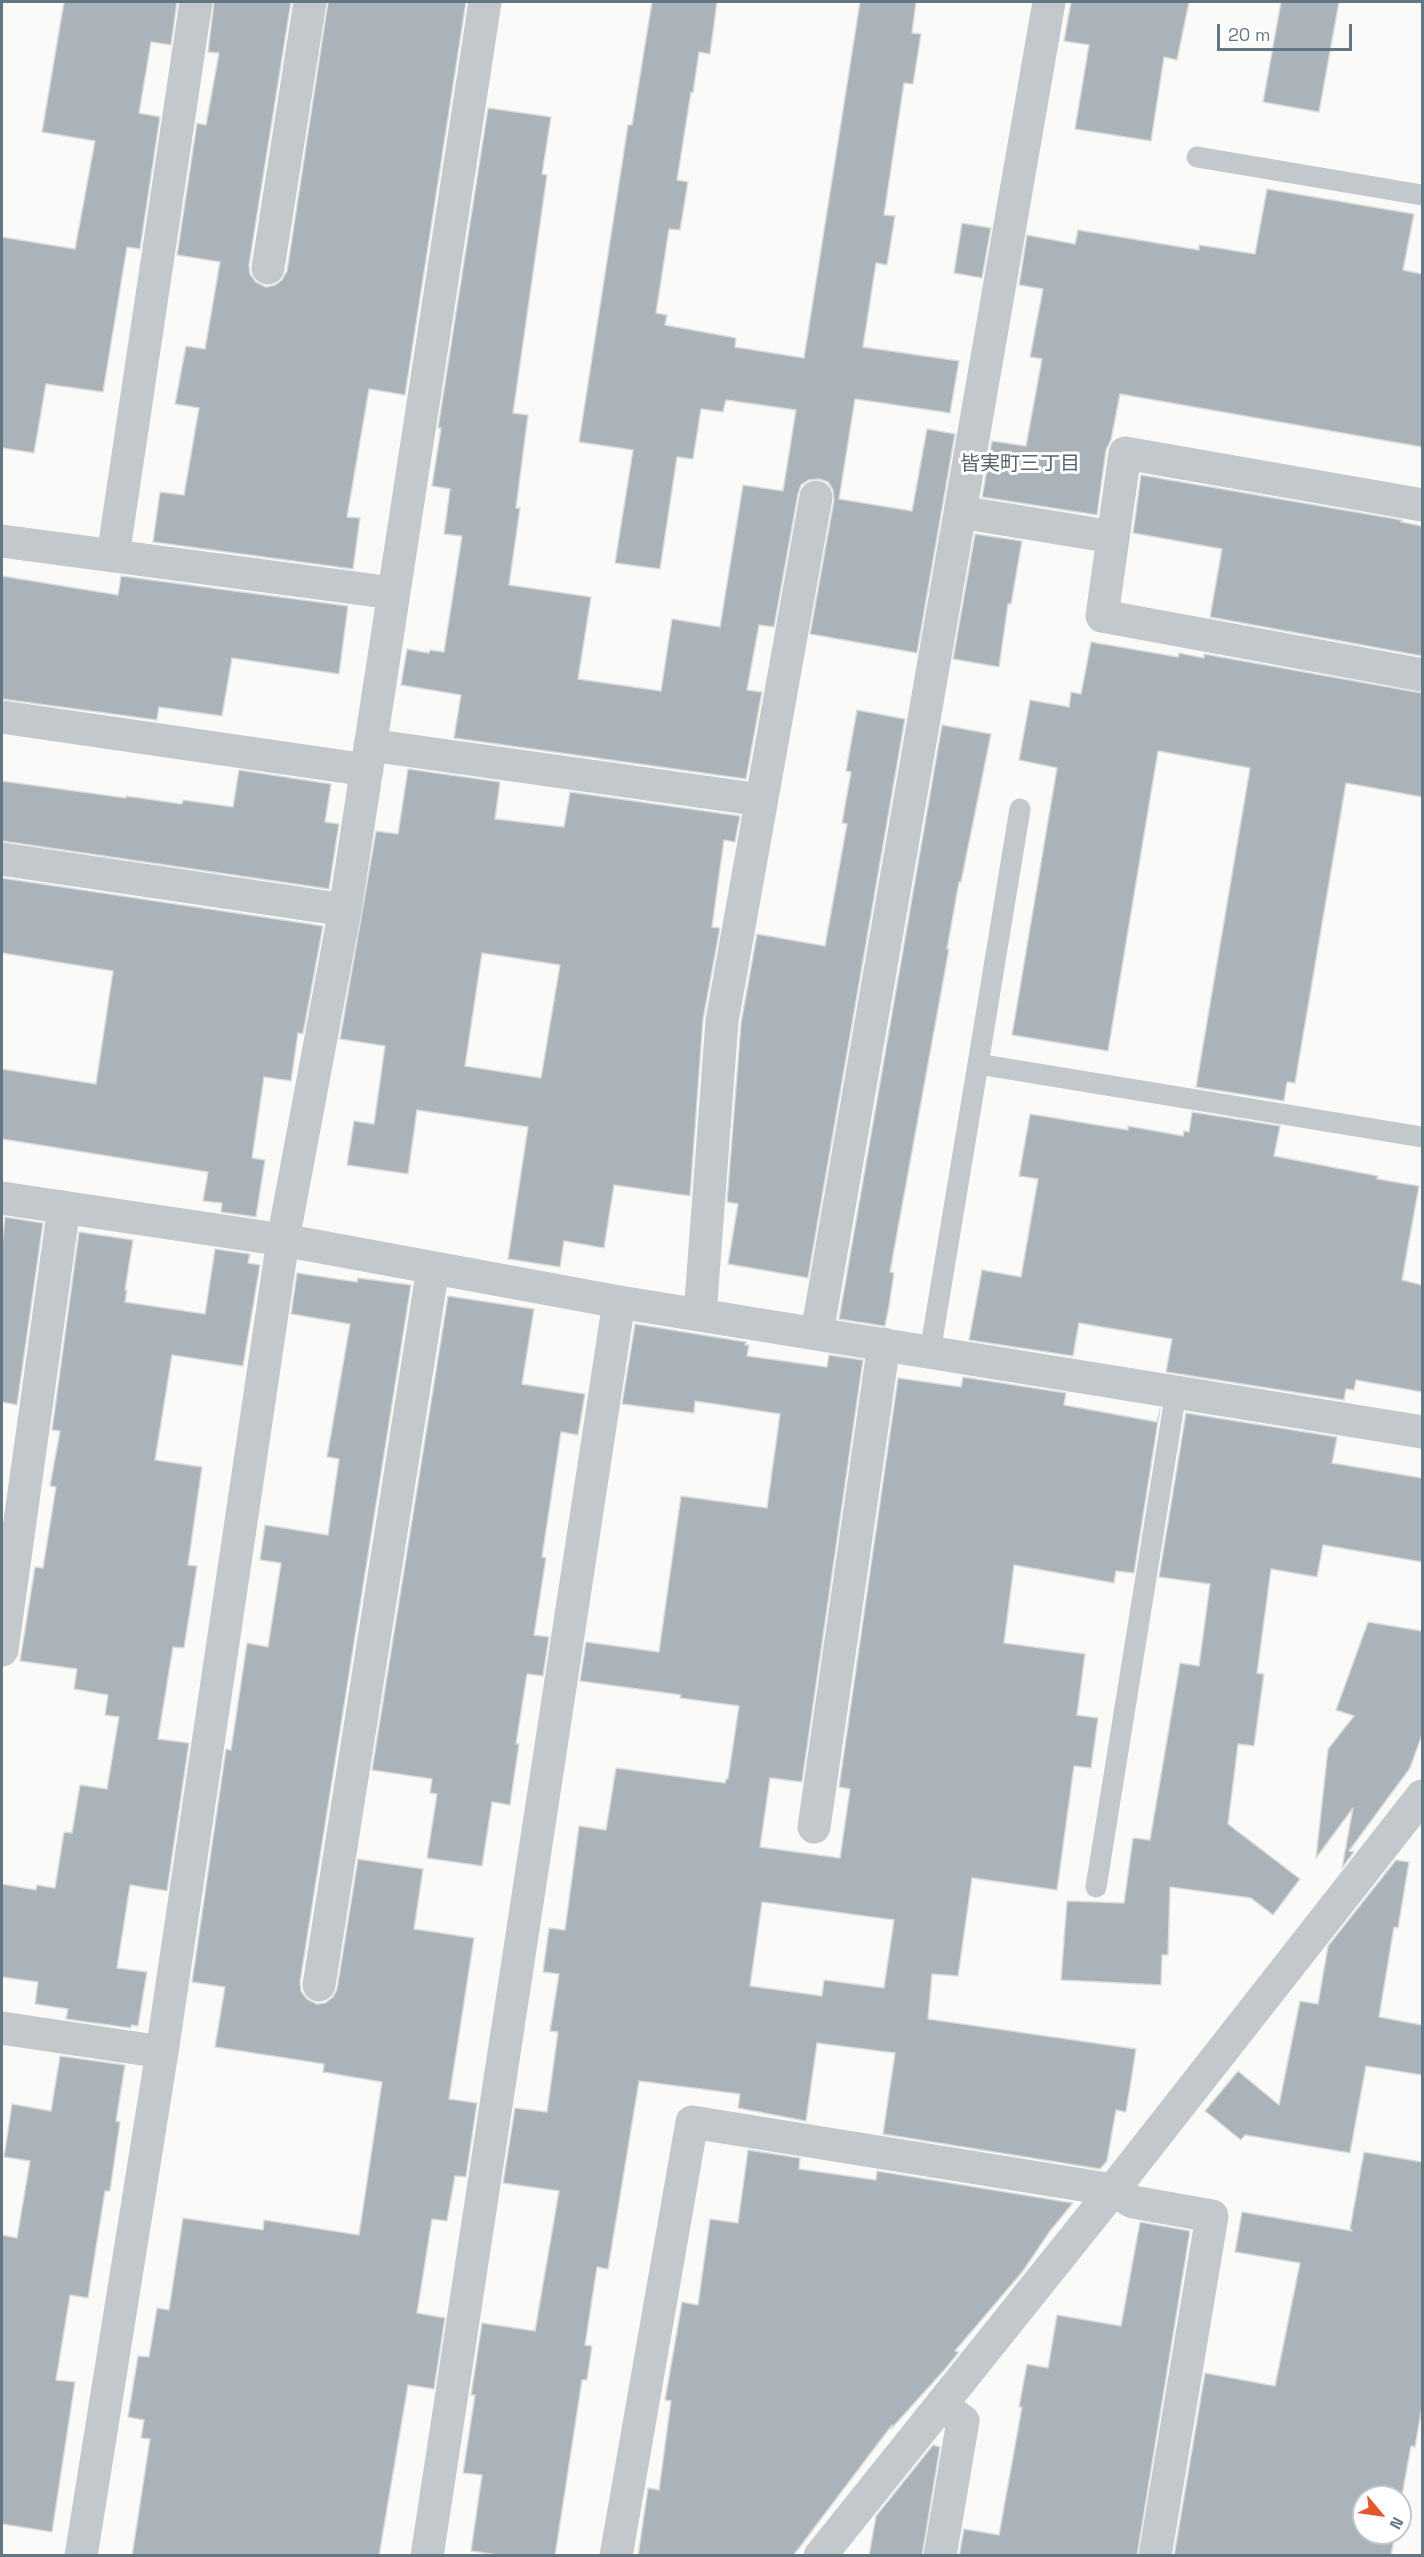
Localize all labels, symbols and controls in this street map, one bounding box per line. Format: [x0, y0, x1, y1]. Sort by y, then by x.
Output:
scale bar [1220, 12, 1355, 50]
text: 20 m [1228, 23, 1271, 46]
district label: 皆実町三丁目 [960, 453, 1080, 477]
north arrow [1352, 2485, 1412, 2545]
text: N [1385, 2513, 1408, 2533]

